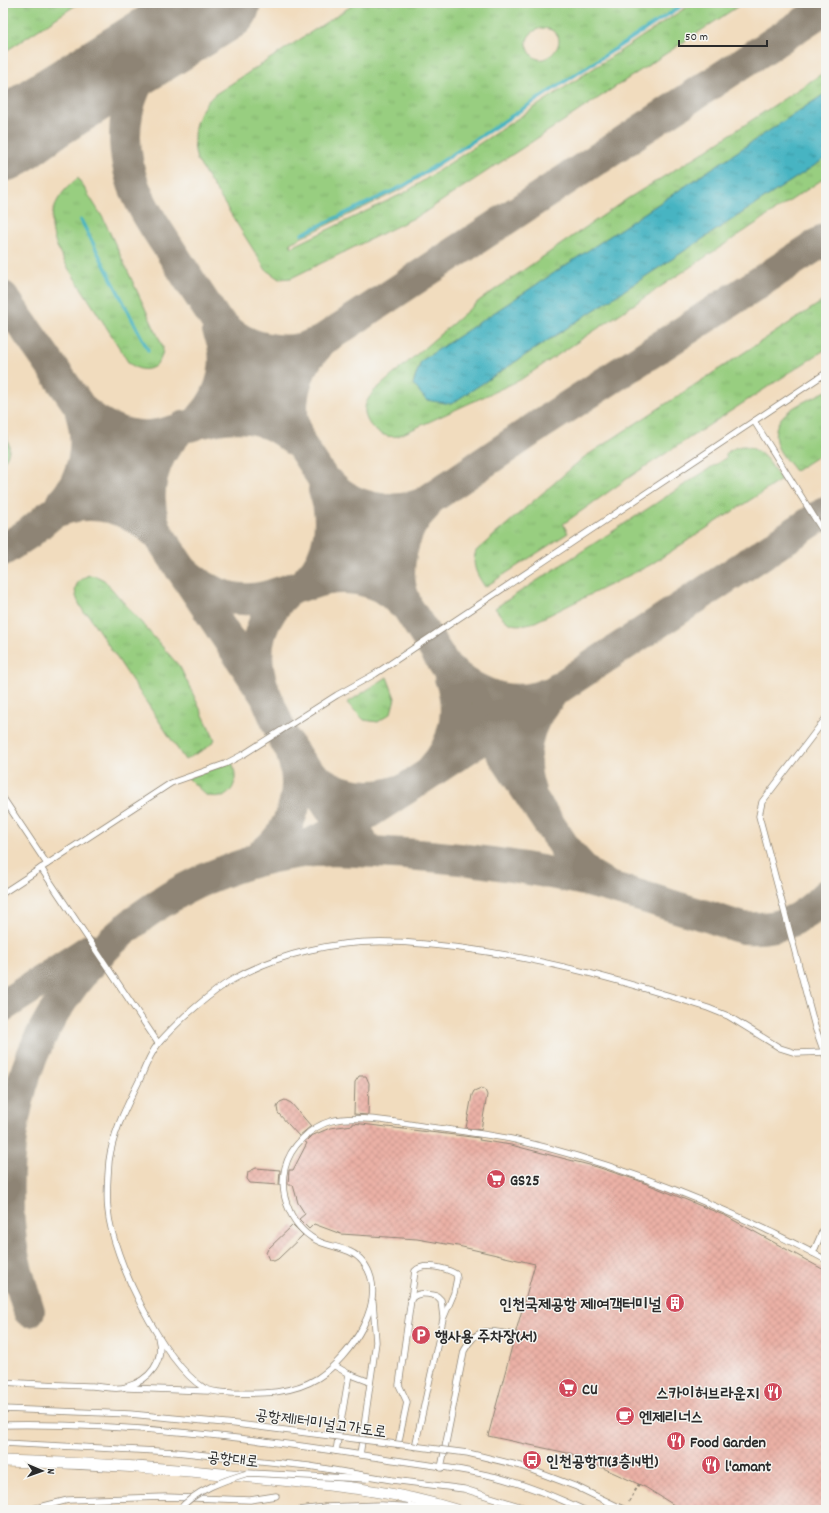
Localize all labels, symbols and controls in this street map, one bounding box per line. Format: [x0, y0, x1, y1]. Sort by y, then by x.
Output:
scale bar [679, 22, 767, 48]
text: 50 m [685, 29, 708, 46]
supermarket icon: GS25 [485, 1168, 507, 1190]
place label: GS25 [510, 1170, 540, 1193]
building icon: 인천국제공항 제1여객터미널 [664, 1292, 686, 1314]
place label: 인천국제공항 제1여객터미널 [499, 1294, 662, 1317]
parking icon: 행사용 주차장(서) [410, 1324, 432, 1346]
place label: 행사용 주차장(서) [434, 1326, 537, 1349]
supermarket icon: CU [557, 1377, 579, 1399]
place label: CU [582, 1379, 598, 1402]
restaurant icon: 스카이허브라운지 [762, 1381, 784, 1403]
place label: 스카이허브라운지 [656, 1383, 759, 1406]
street label: 공항제1터미널고가도로 [254, 1404, 388, 1445]
cafe icon: 엔제리너스 [614, 1405, 636, 1427]
place label: 엔제리너스 [639, 1407, 703, 1430]
restaurant icon: Food Garden [665, 1430, 687, 1452]
place label: Food Garden [690, 1432, 766, 1455]
street label: 공항대로 [206, 1446, 260, 1475]
bus stop icon: 인천공항T1(3층14번) [521, 1449, 543, 1471]
north arrow [22, 1451, 62, 1491]
place label: 인천공항T1(3층14번) [546, 1451, 658, 1474]
restaurant icon: l'amant [700, 1454, 722, 1476]
place label: l'amant [725, 1456, 771, 1479]
text: N [42, 1468, 58, 1475]

